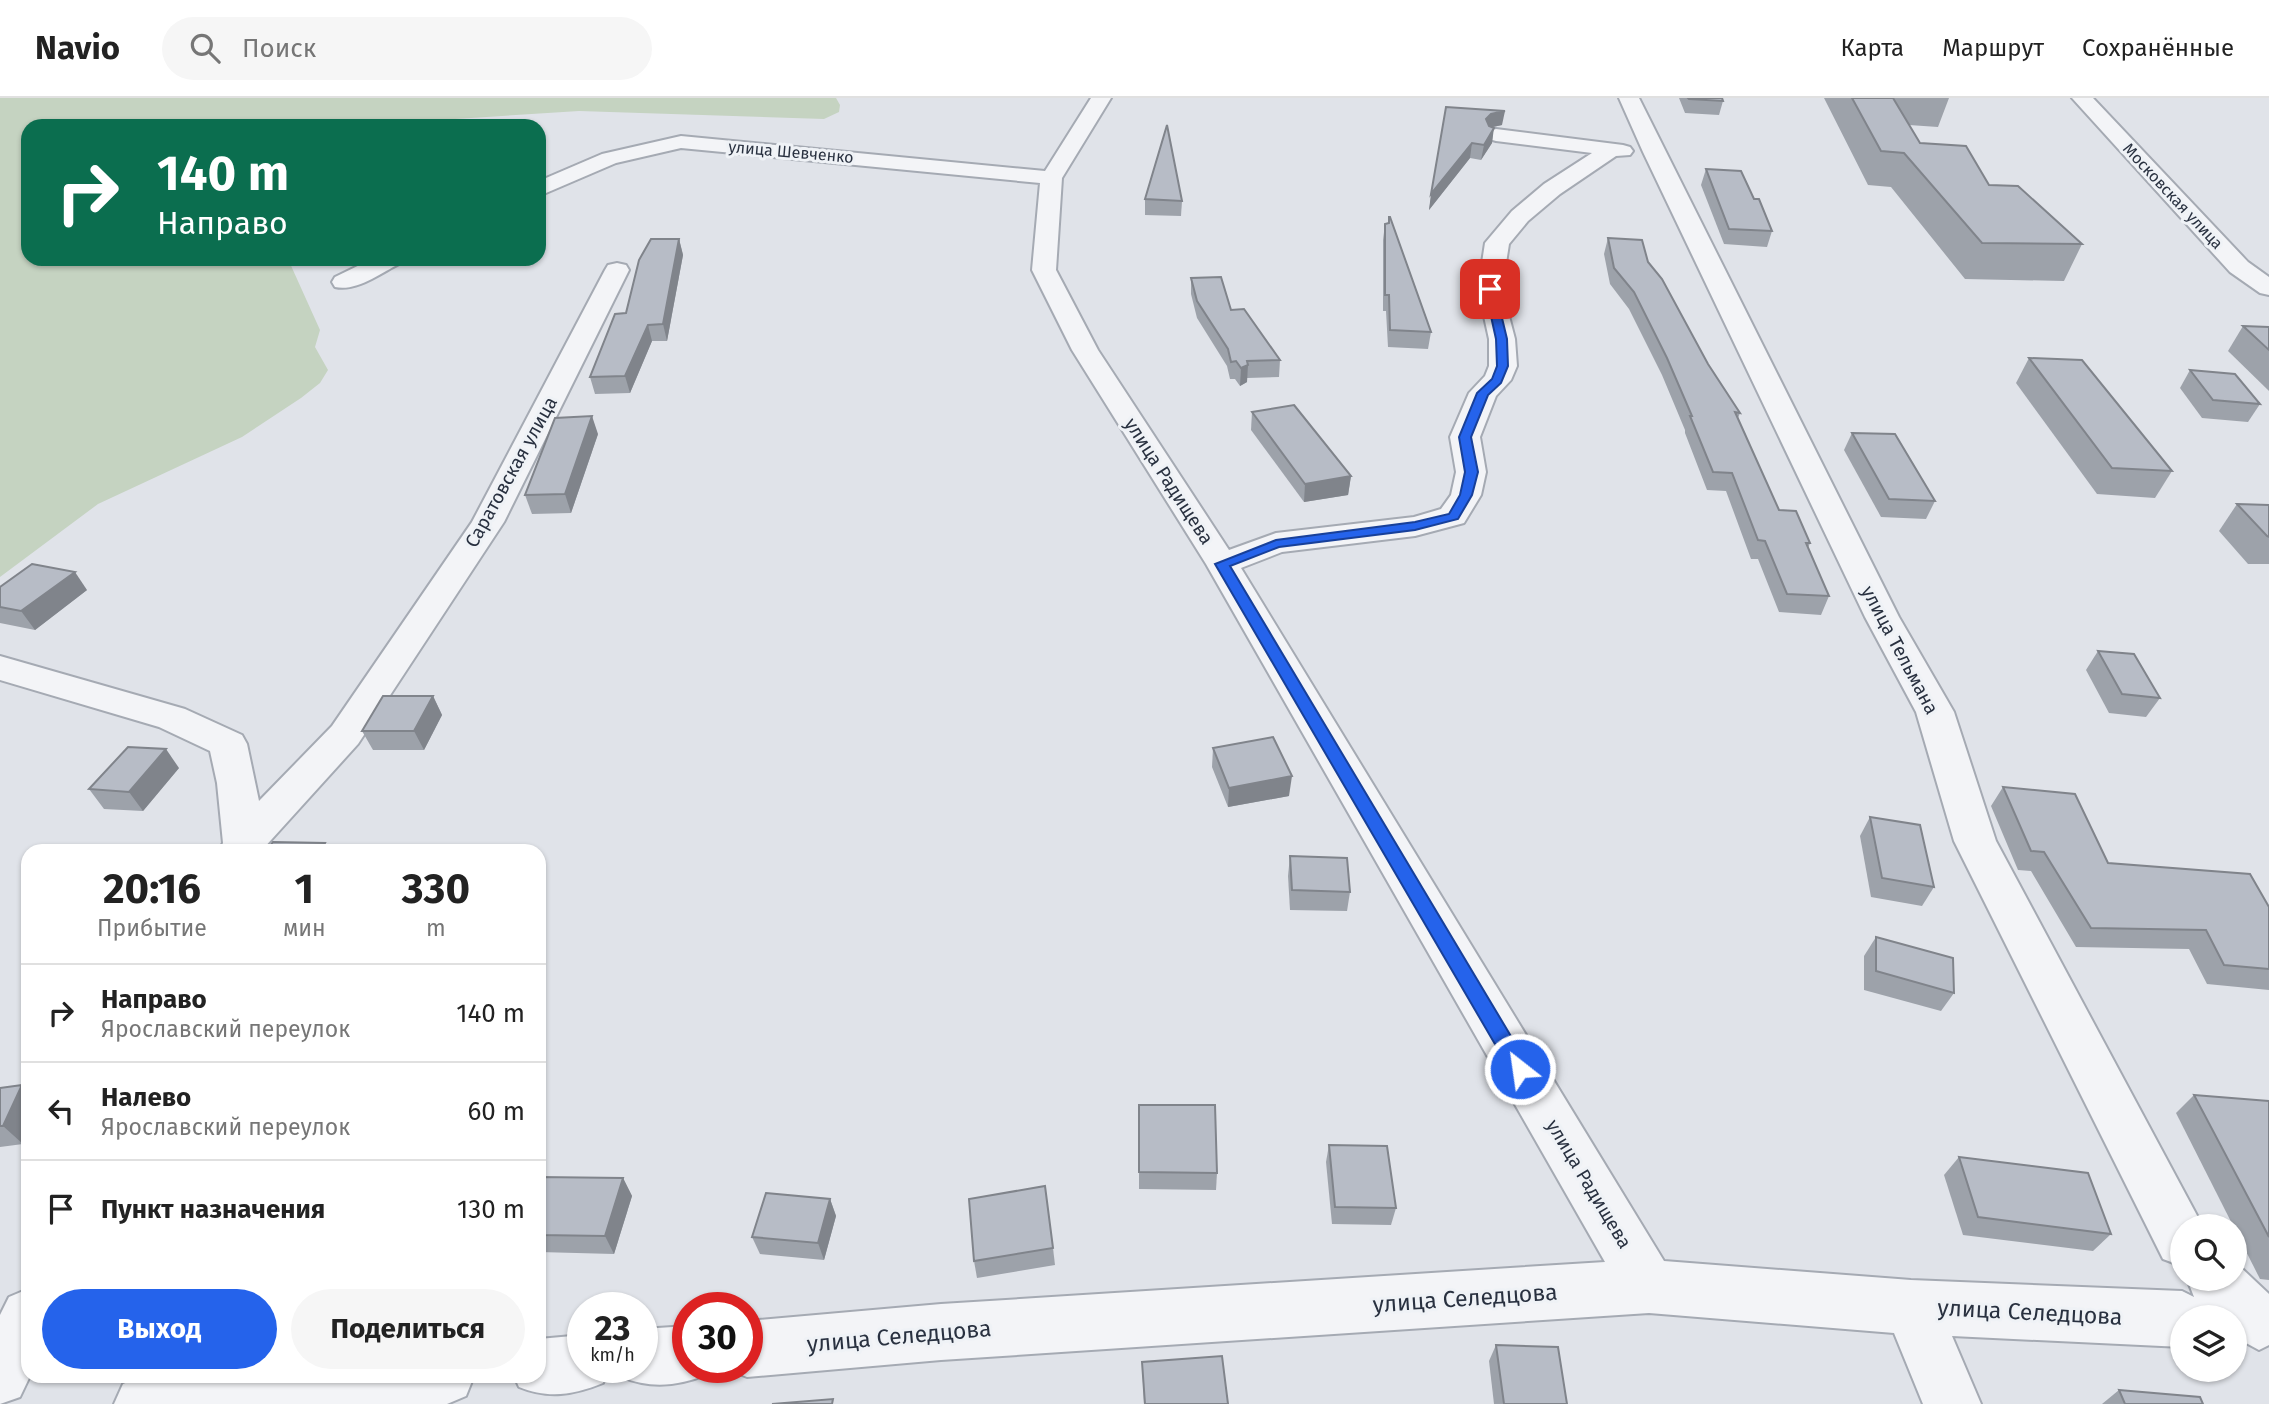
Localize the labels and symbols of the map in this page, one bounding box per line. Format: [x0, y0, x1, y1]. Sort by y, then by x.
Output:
street label: улица Шевченко [728, 137, 854, 167]
street label: Московская улица [2119, 139, 2227, 253]
pin [1460, 259, 1520, 319]
street label: Саратовская улица [460, 392, 562, 552]
street label: улица Радищева [1119, 413, 1219, 549]
street label: улица Тельмана [1856, 582, 1944, 718]
position arrow [1483, 1032, 1557, 1106]
street label: улица Радищева [1541, 1115, 1637, 1253]
street label: улица Селедцова [1372, 1278, 1558, 1318]
speed limit sign: 30 [672, 1292, 763, 1383]
street label: улица Селедцова [1937, 1293, 2123, 1331]
street label: улица Селедцова [806, 1314, 992, 1358]

